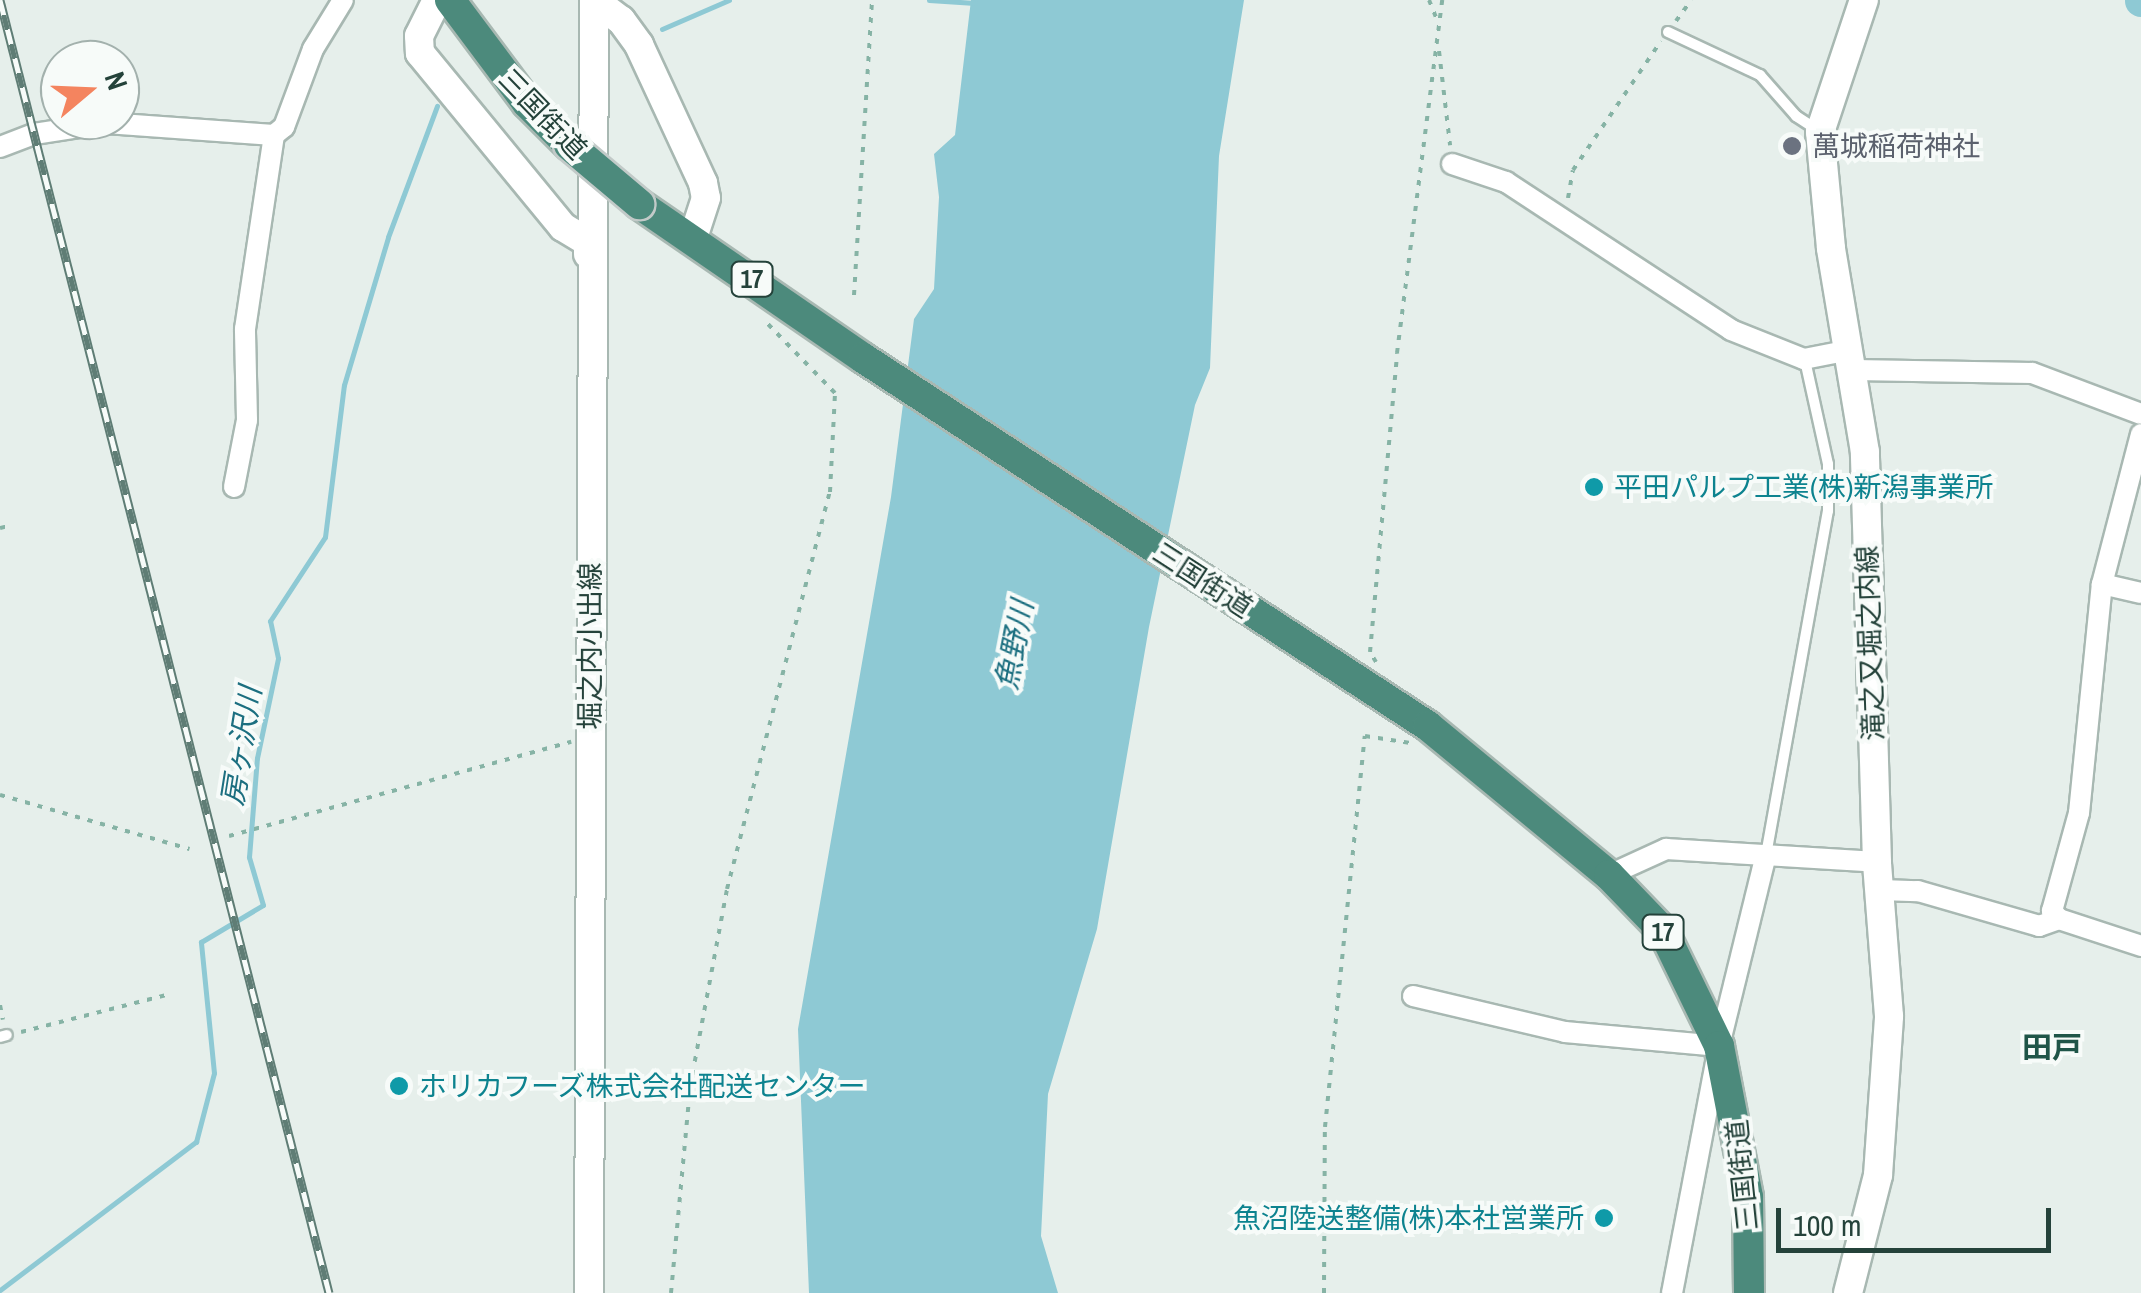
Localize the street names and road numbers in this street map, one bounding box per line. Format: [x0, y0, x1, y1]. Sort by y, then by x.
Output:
street label: 三国街道 [492, 62, 594, 166]
road number: 17 [730, 259, 774, 299]
street label: 三国街道 [1147, 535, 1259, 625]
street label: 滝之又堀之内線 [1850, 544, 1890, 742]
street label: 堀之内小出線 [573, 562, 607, 730]
road number: 17 [1640, 912, 1686, 952]
street label: 三国街道 [1719, 1118, 1765, 1232]

